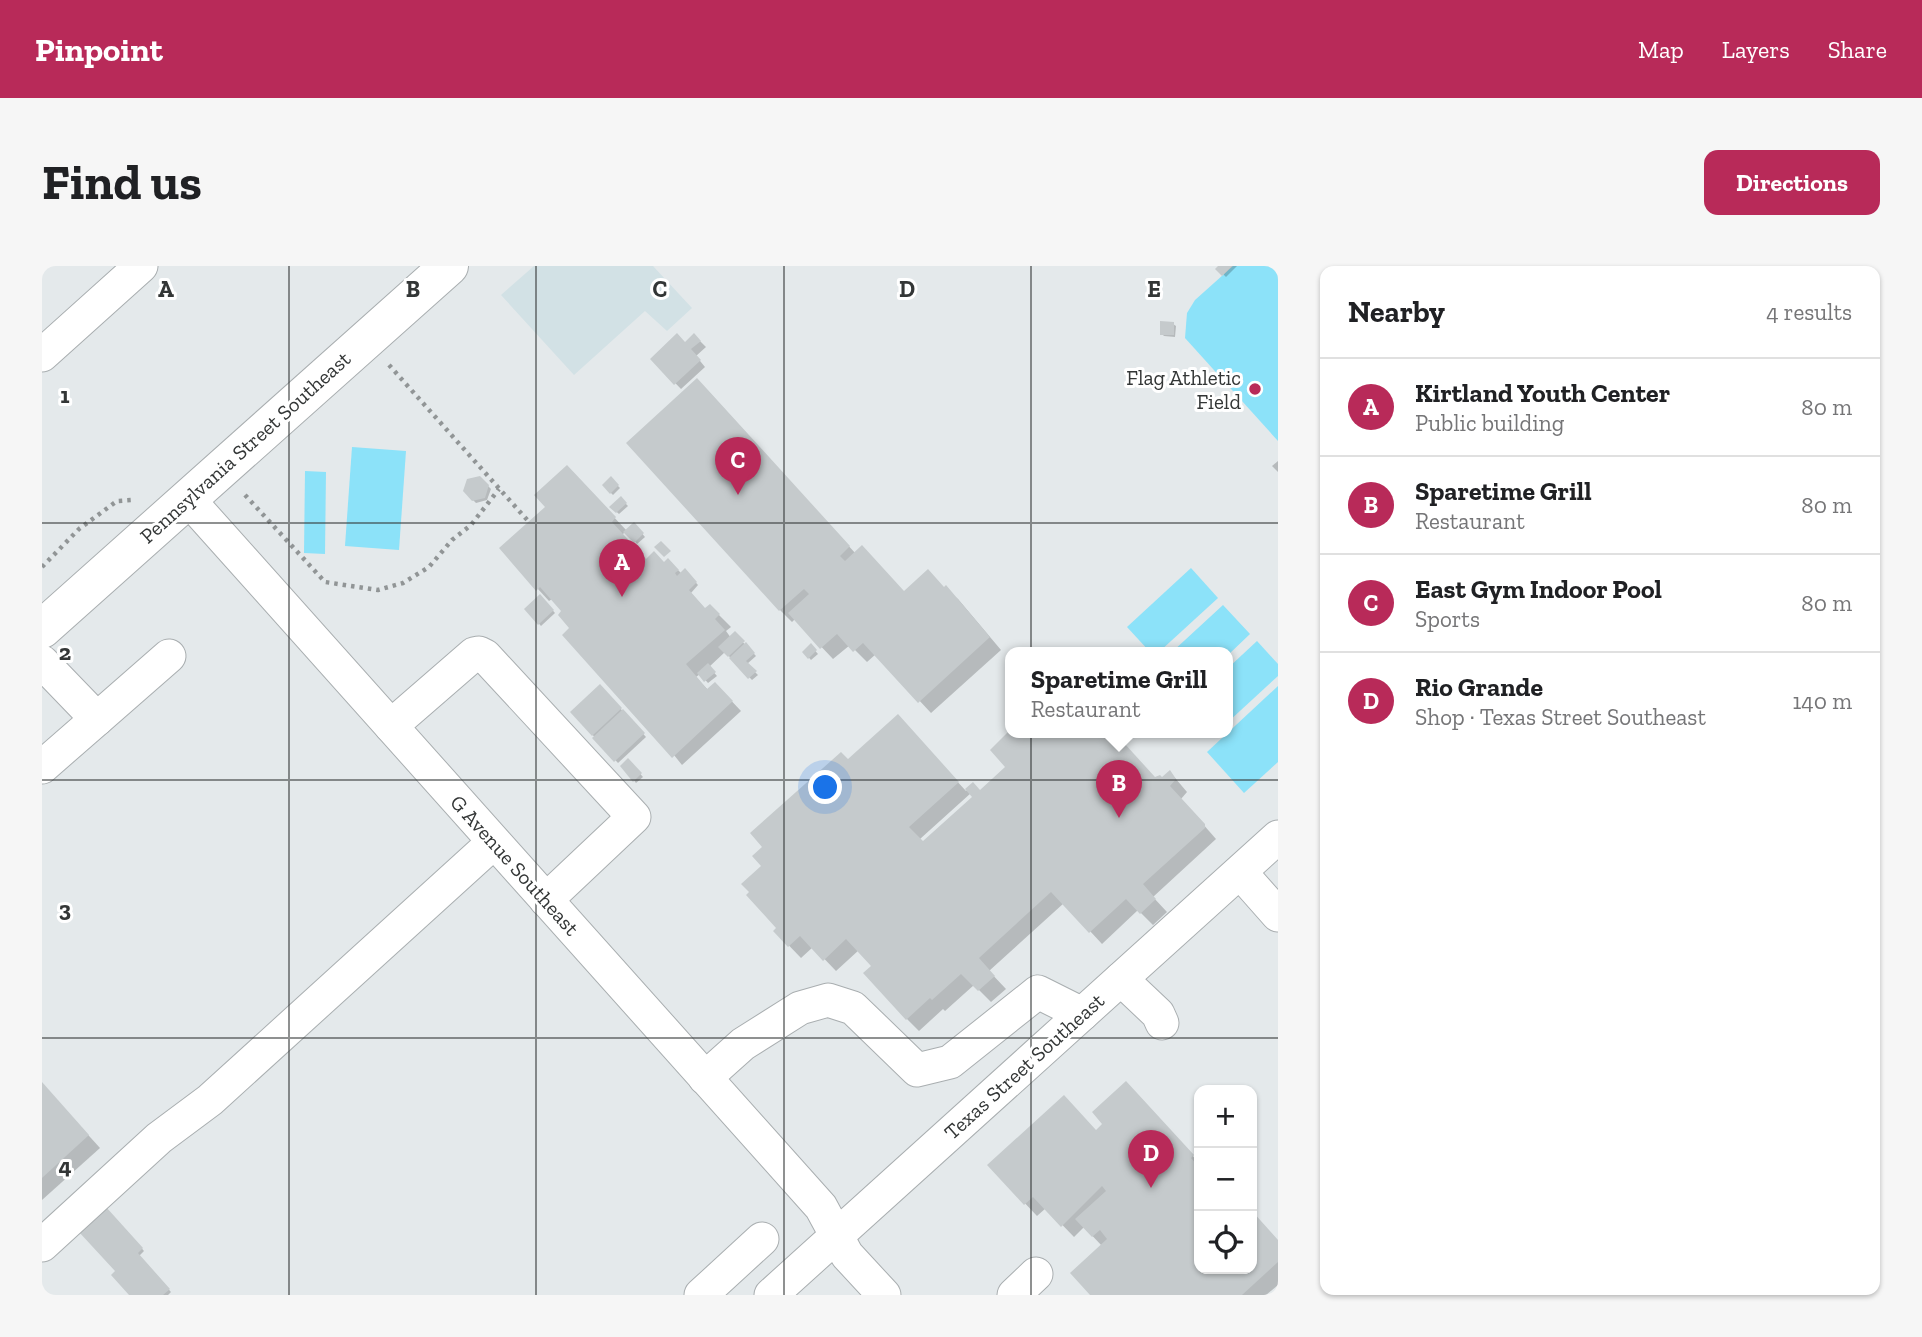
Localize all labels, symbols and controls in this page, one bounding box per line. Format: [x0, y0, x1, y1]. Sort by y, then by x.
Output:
text: Pinpoint [35, 30, 163, 69]
text: Map [1638, 35, 1684, 64]
text: Layers [1722, 35, 1790, 64]
text: Share [1828, 35, 1887, 64]
button: Directions [1704, 150, 1880, 215]
text: Find us [42, 153, 202, 212]
text: A [158, 275, 174, 303]
text: B [406, 275, 420, 303]
text: C [653, 275, 667, 303]
text: D [899, 275, 915, 303]
text: E [1147, 275, 1161, 303]
text: Nearby [1348, 294, 1445, 330]
text: 4 results [1766, 298, 1852, 326]
street label: Pennsylvania Street Southeast [135, 346, 356, 548]
place label: Flag Athletic Field [1126, 365, 1241, 414]
text: Kirtland Youth Center [1415, 377, 1670, 409]
text: 1 [60, 381, 70, 409]
marker: Flag Athletic Field [1247, 381, 1263, 397]
text: A [1363, 393, 1379, 421]
text: 80 m [1801, 393, 1852, 421]
text: Public building [1415, 409, 1564, 437]
pin: C [715, 437, 761, 495]
text: Sparetime Grill [1415, 475, 1592, 507]
text: B [1364, 491, 1378, 519]
text: 80 m [1801, 491, 1852, 519]
text: Restaurant [1415, 507, 1525, 535]
pin: A [599, 539, 645, 597]
text: East Gym Indoor Pool [1415, 573, 1662, 605]
text: C [1364, 589, 1378, 617]
text: 80 m [1801, 589, 1852, 617]
text: Sports [1415, 605, 1480, 633]
text: 2 [59, 638, 71, 666]
popup [1005, 647, 1233, 738]
text: Sparetime Grill [1031, 663, 1207, 695]
text: Rio Grande [1415, 671, 1543, 703]
text: D [1363, 687, 1379, 715]
text: 140 m [1792, 687, 1852, 715]
text: Restaurant [1031, 695, 1141, 723]
text: Shop · Texas Street Southeast [1415, 703, 1706, 731]
pin: B [1096, 760, 1142, 818]
your location [808, 770, 842, 804]
street label: G Avenue Southeast [445, 790, 585, 940]
text: 3 [59, 895, 71, 923]
street label: Texas Street Southeast [939, 987, 1109, 1144]
map controls [1194, 1085, 1257, 1274]
button: + [1194, 1085, 1257, 1148]
pin: D [1128, 1130, 1174, 1188]
button: − [1194, 1148, 1257, 1211]
text: 4 [58, 1152, 72, 1180]
button: locate [1194, 1211, 1257, 1274]

